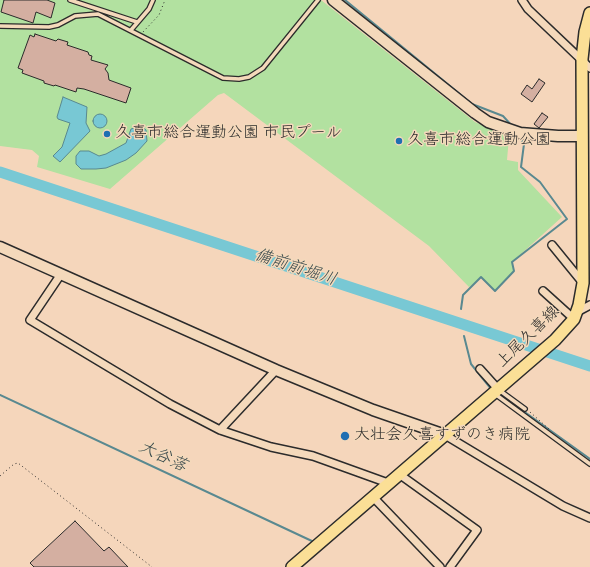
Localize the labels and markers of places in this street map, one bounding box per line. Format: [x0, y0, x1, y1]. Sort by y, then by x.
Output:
place label: 久喜市総合運動公園 市民プール [115, 124, 342, 144]
marker: 久喜市総合運動公園 市民プール [102, 129, 112, 139]
place label: 久喜市総合運動公園 [407, 131, 551, 151]
marker: 久喜市総合運動公園 [394, 136, 404, 146]
place label: 大壮会久喜すずのき病院 [354, 426, 530, 446]
marker: 大壮会久喜すずのき病院 [339, 430, 351, 442]

